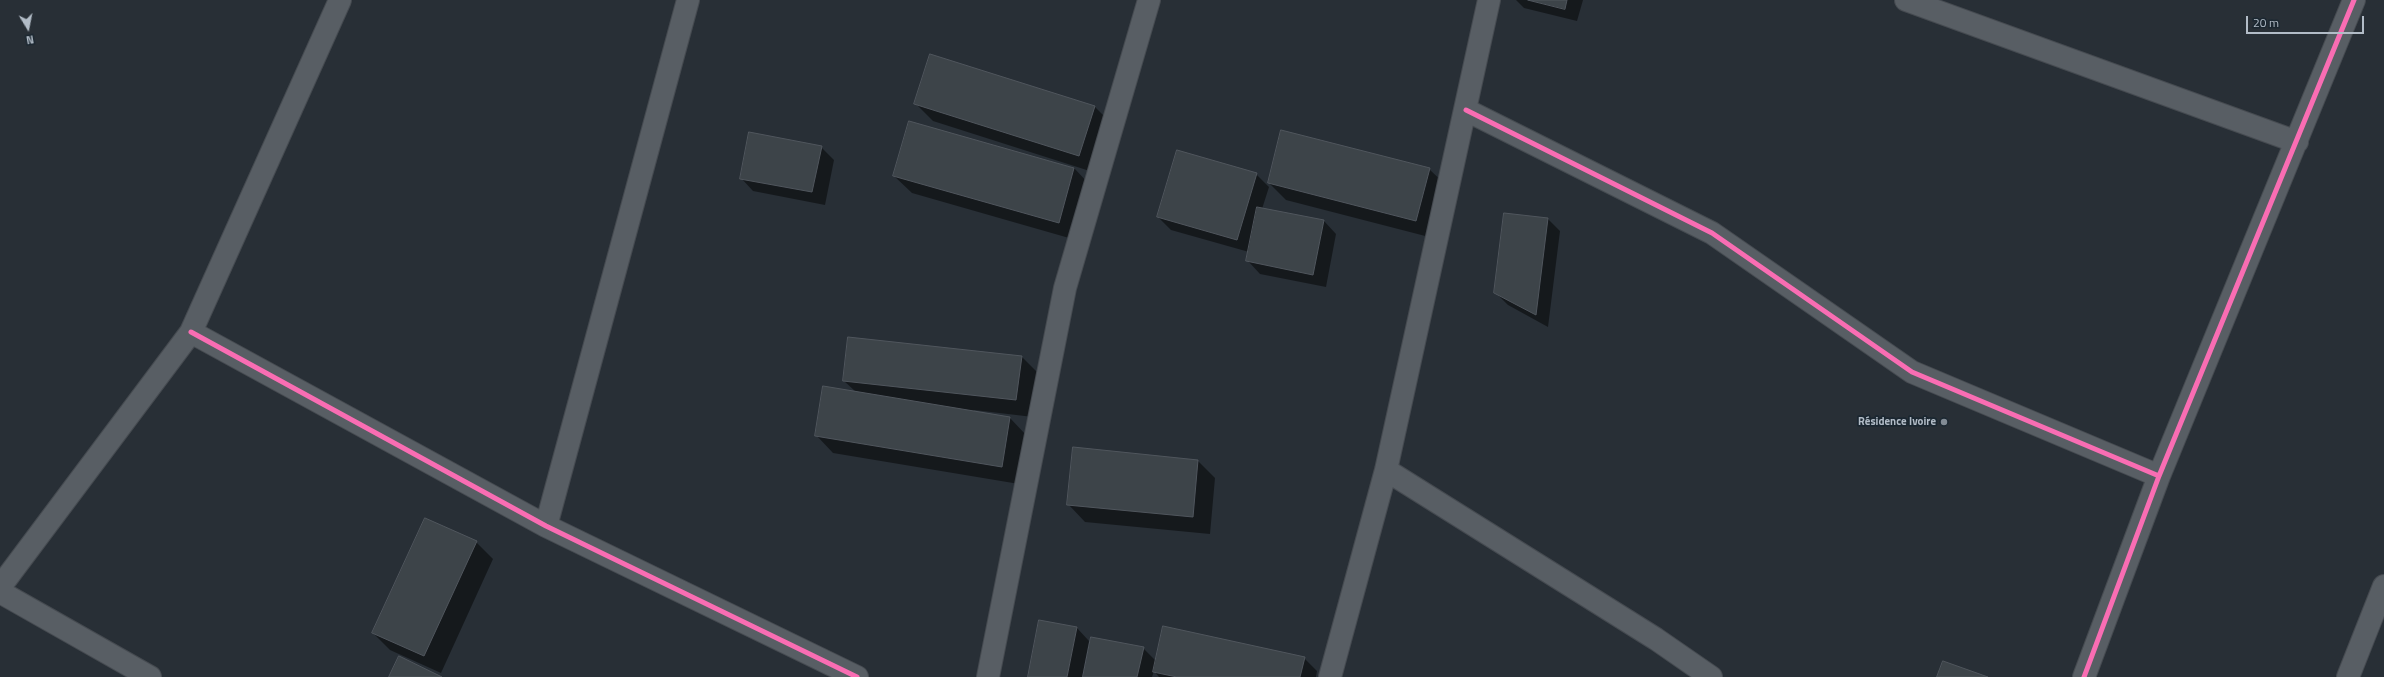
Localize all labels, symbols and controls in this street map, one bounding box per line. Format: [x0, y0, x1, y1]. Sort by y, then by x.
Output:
north arrow [8, 8, 48, 48]
scale bar [2248, 8, 2366, 34]
text: 20 m [2253, 13, 2279, 32]
text: N [25, 31, 35, 48]
place label: Résidence Ivoire [1858, 415, 1936, 429]
marker: Résidence Ivoire [1939, 417, 1949, 427]

